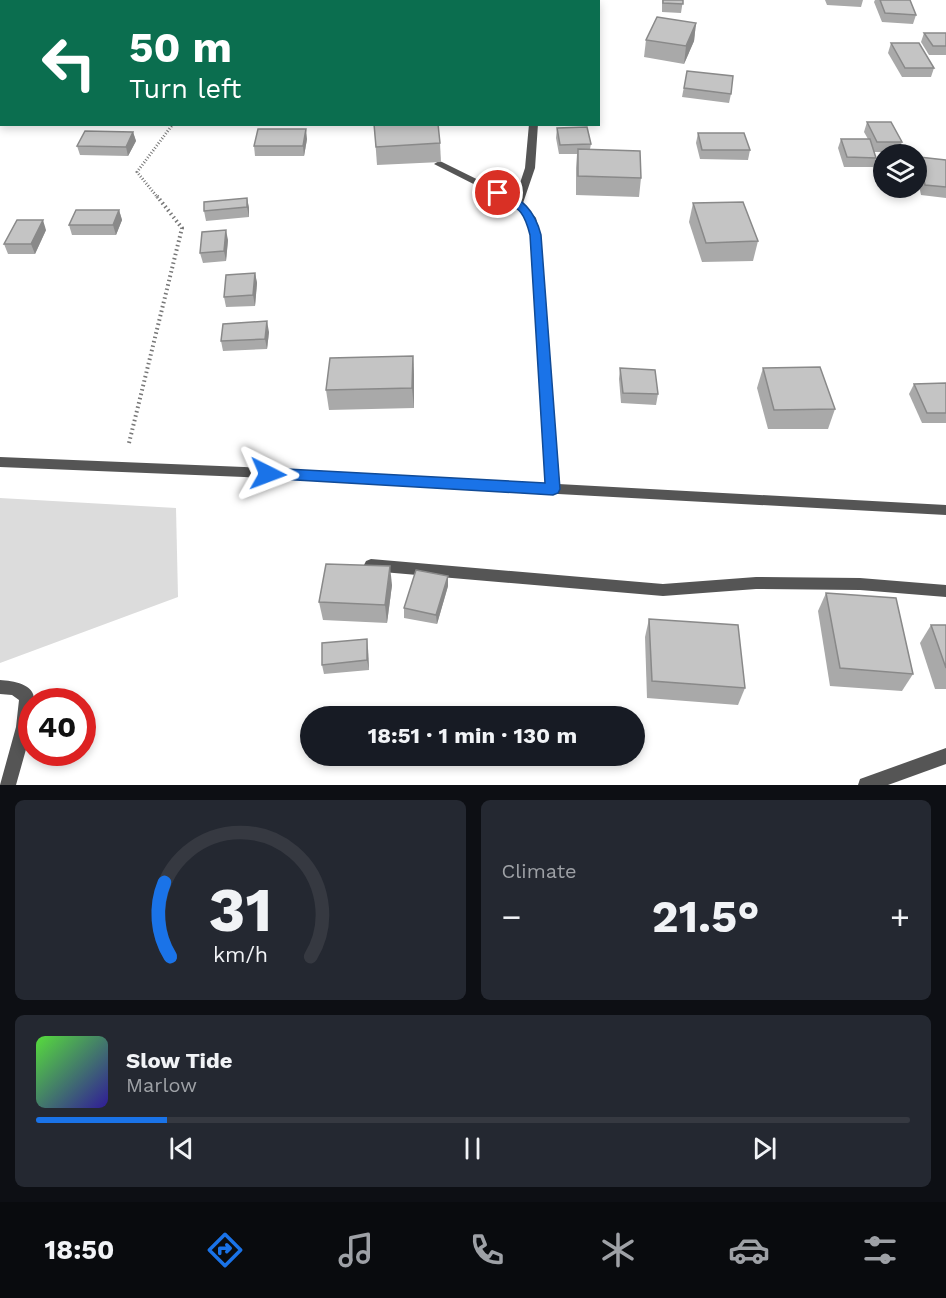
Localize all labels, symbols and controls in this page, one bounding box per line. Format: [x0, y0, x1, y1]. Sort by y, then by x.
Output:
text: 50 m [129, 23, 232, 72]
icon: left [30, 24, 108, 102]
text: Turn left [129, 73, 241, 105]
map controls [873, 144, 927, 198]
button: layers [873, 144, 927, 198]
pin [472, 167, 523, 218]
icon: arrive [481, 176, 514, 209]
position arrow [236, 442, 300, 506]
speed limit sign: 40 [18, 688, 96, 766]
text: 18:51 · 1 min · 130 m [368, 723, 577, 748]
text: Climate [502, 859, 577, 883]
text: 31 [208, 873, 272, 946]
text: 21.5° [652, 890, 760, 943]
text: − [502, 897, 521, 936]
text: + [890, 897, 910, 936]
text: km/h [213, 942, 268, 967]
text: Slow Tide [126, 1048, 233, 1073]
text: Marlow [126, 1073, 197, 1097]
icon: previous [165, 1132, 198, 1165]
icon: pause [456, 1132, 489, 1165]
icon: next [748, 1132, 781, 1165]
icon: directions [204, 1229, 246, 1271]
icon: music [335, 1229, 377, 1271]
icon: phone [466, 1229, 508, 1271]
icon: climate [597, 1229, 639, 1271]
icon: car [728, 1229, 770, 1271]
icon: filters [859, 1229, 901, 1271]
text: 18:50 [45, 1234, 114, 1266]

